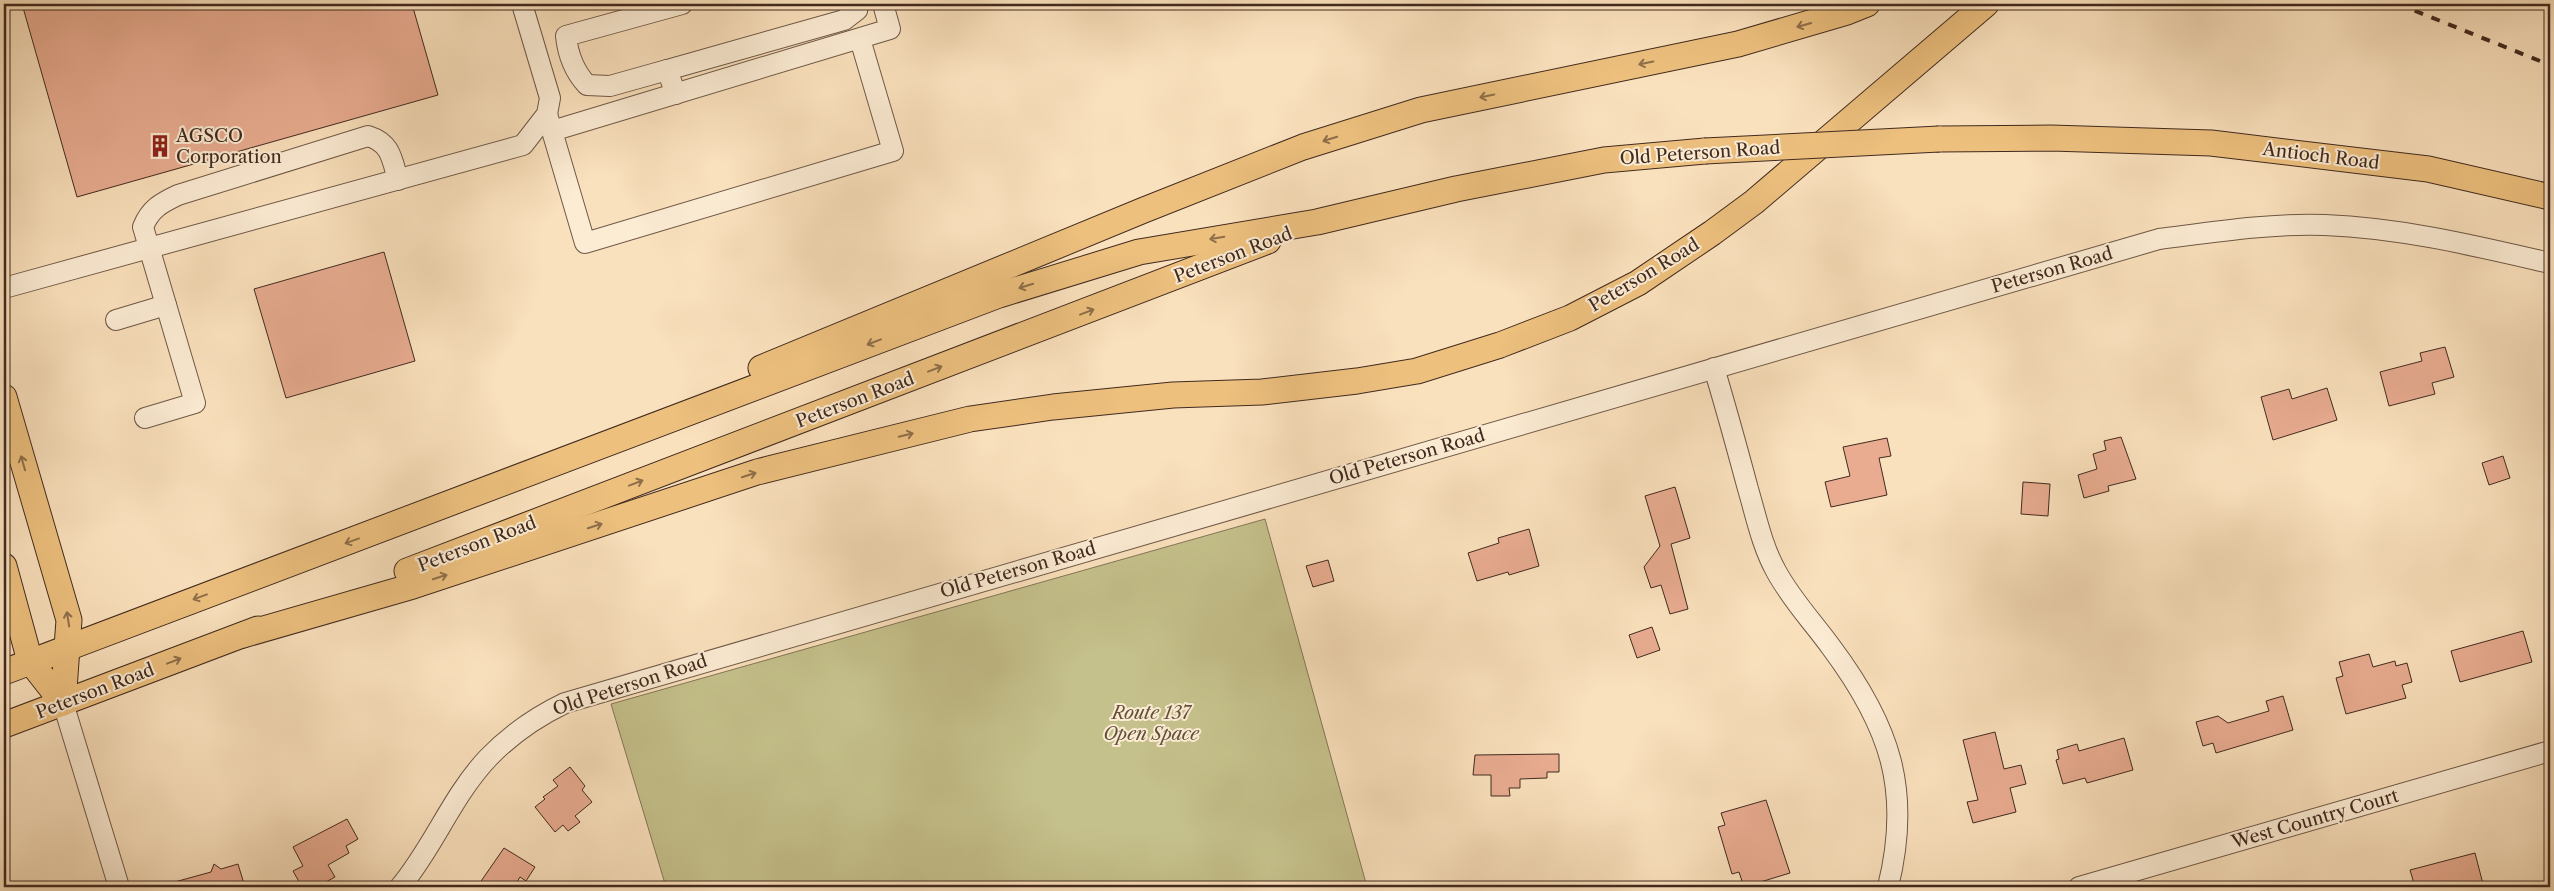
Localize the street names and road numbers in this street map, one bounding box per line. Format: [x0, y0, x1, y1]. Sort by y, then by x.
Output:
street label: Old Peterson Road [1619, 136, 1781, 170]
street label: Antioch Road [2260, 138, 2381, 174]
street label: Peterson Road [1171, 222, 1295, 288]
street label: Peterson Road [1585, 233, 1703, 317]
street label: Peterson Road [1989, 242, 2115, 298]
street label: Peterson Road [793, 367, 917, 433]
street label: Old Peterson Road [1327, 424, 1487, 490]
street label: Peterson Road [415, 511, 539, 577]
street label: Old Peterson Road [938, 537, 1098, 603]
street label: Old Peterson Road [550, 650, 710, 720]
street label: Peterson Road [33, 658, 157, 724]
street label: West Country Court [2228, 784, 2402, 854]

